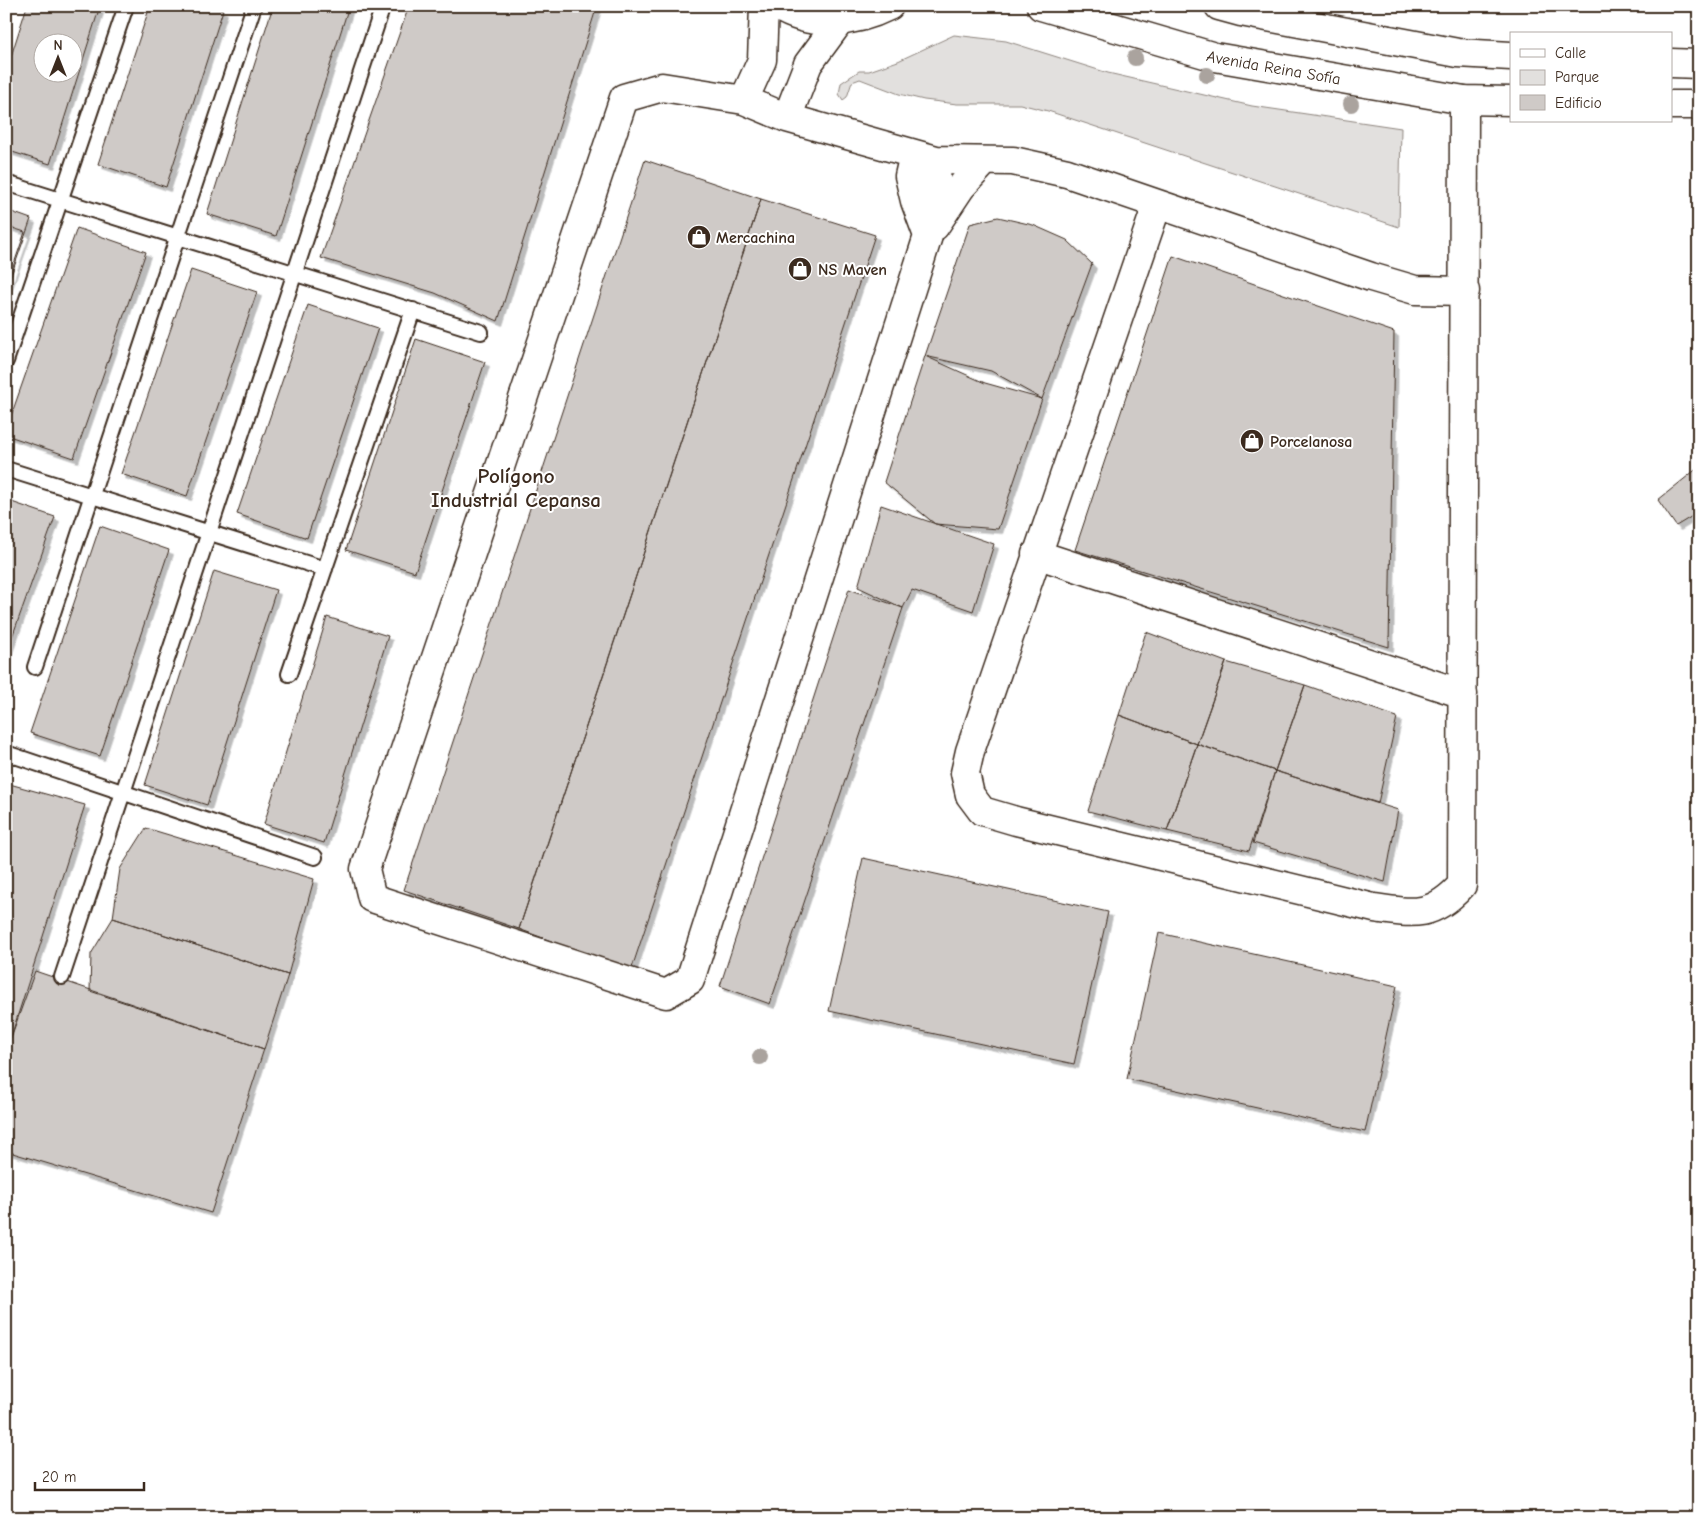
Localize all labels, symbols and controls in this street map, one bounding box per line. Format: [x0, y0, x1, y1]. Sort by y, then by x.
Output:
north arrow [32, 32, 82, 82]
legend [1510, 32, 1672, 122]
text: N [53, 37, 63, 54]
text: Calle [1555, 44, 1587, 62]
street label: Avenida Reina Sofía [1204, 47, 1342, 89]
text: Parque [1555, 68, 1600, 86]
text: Edificio [1555, 94, 1602, 112]
shop icon: Mercachina [686, 224, 712, 250]
place label: Mercachina [716, 229, 795, 247]
shop icon: NS Maven [787, 256, 813, 282]
place label: NS Maven [818, 261, 887, 279]
shop icon: Porcelanosa [1239, 428, 1265, 454]
place label: Porcelanosa [1270, 433, 1352, 451]
district label: Polígono Industrial Cepansa [431, 464, 601, 512]
scale bar [35, 1459, 144, 1491]
text: 20 m [42, 1468, 76, 1486]

